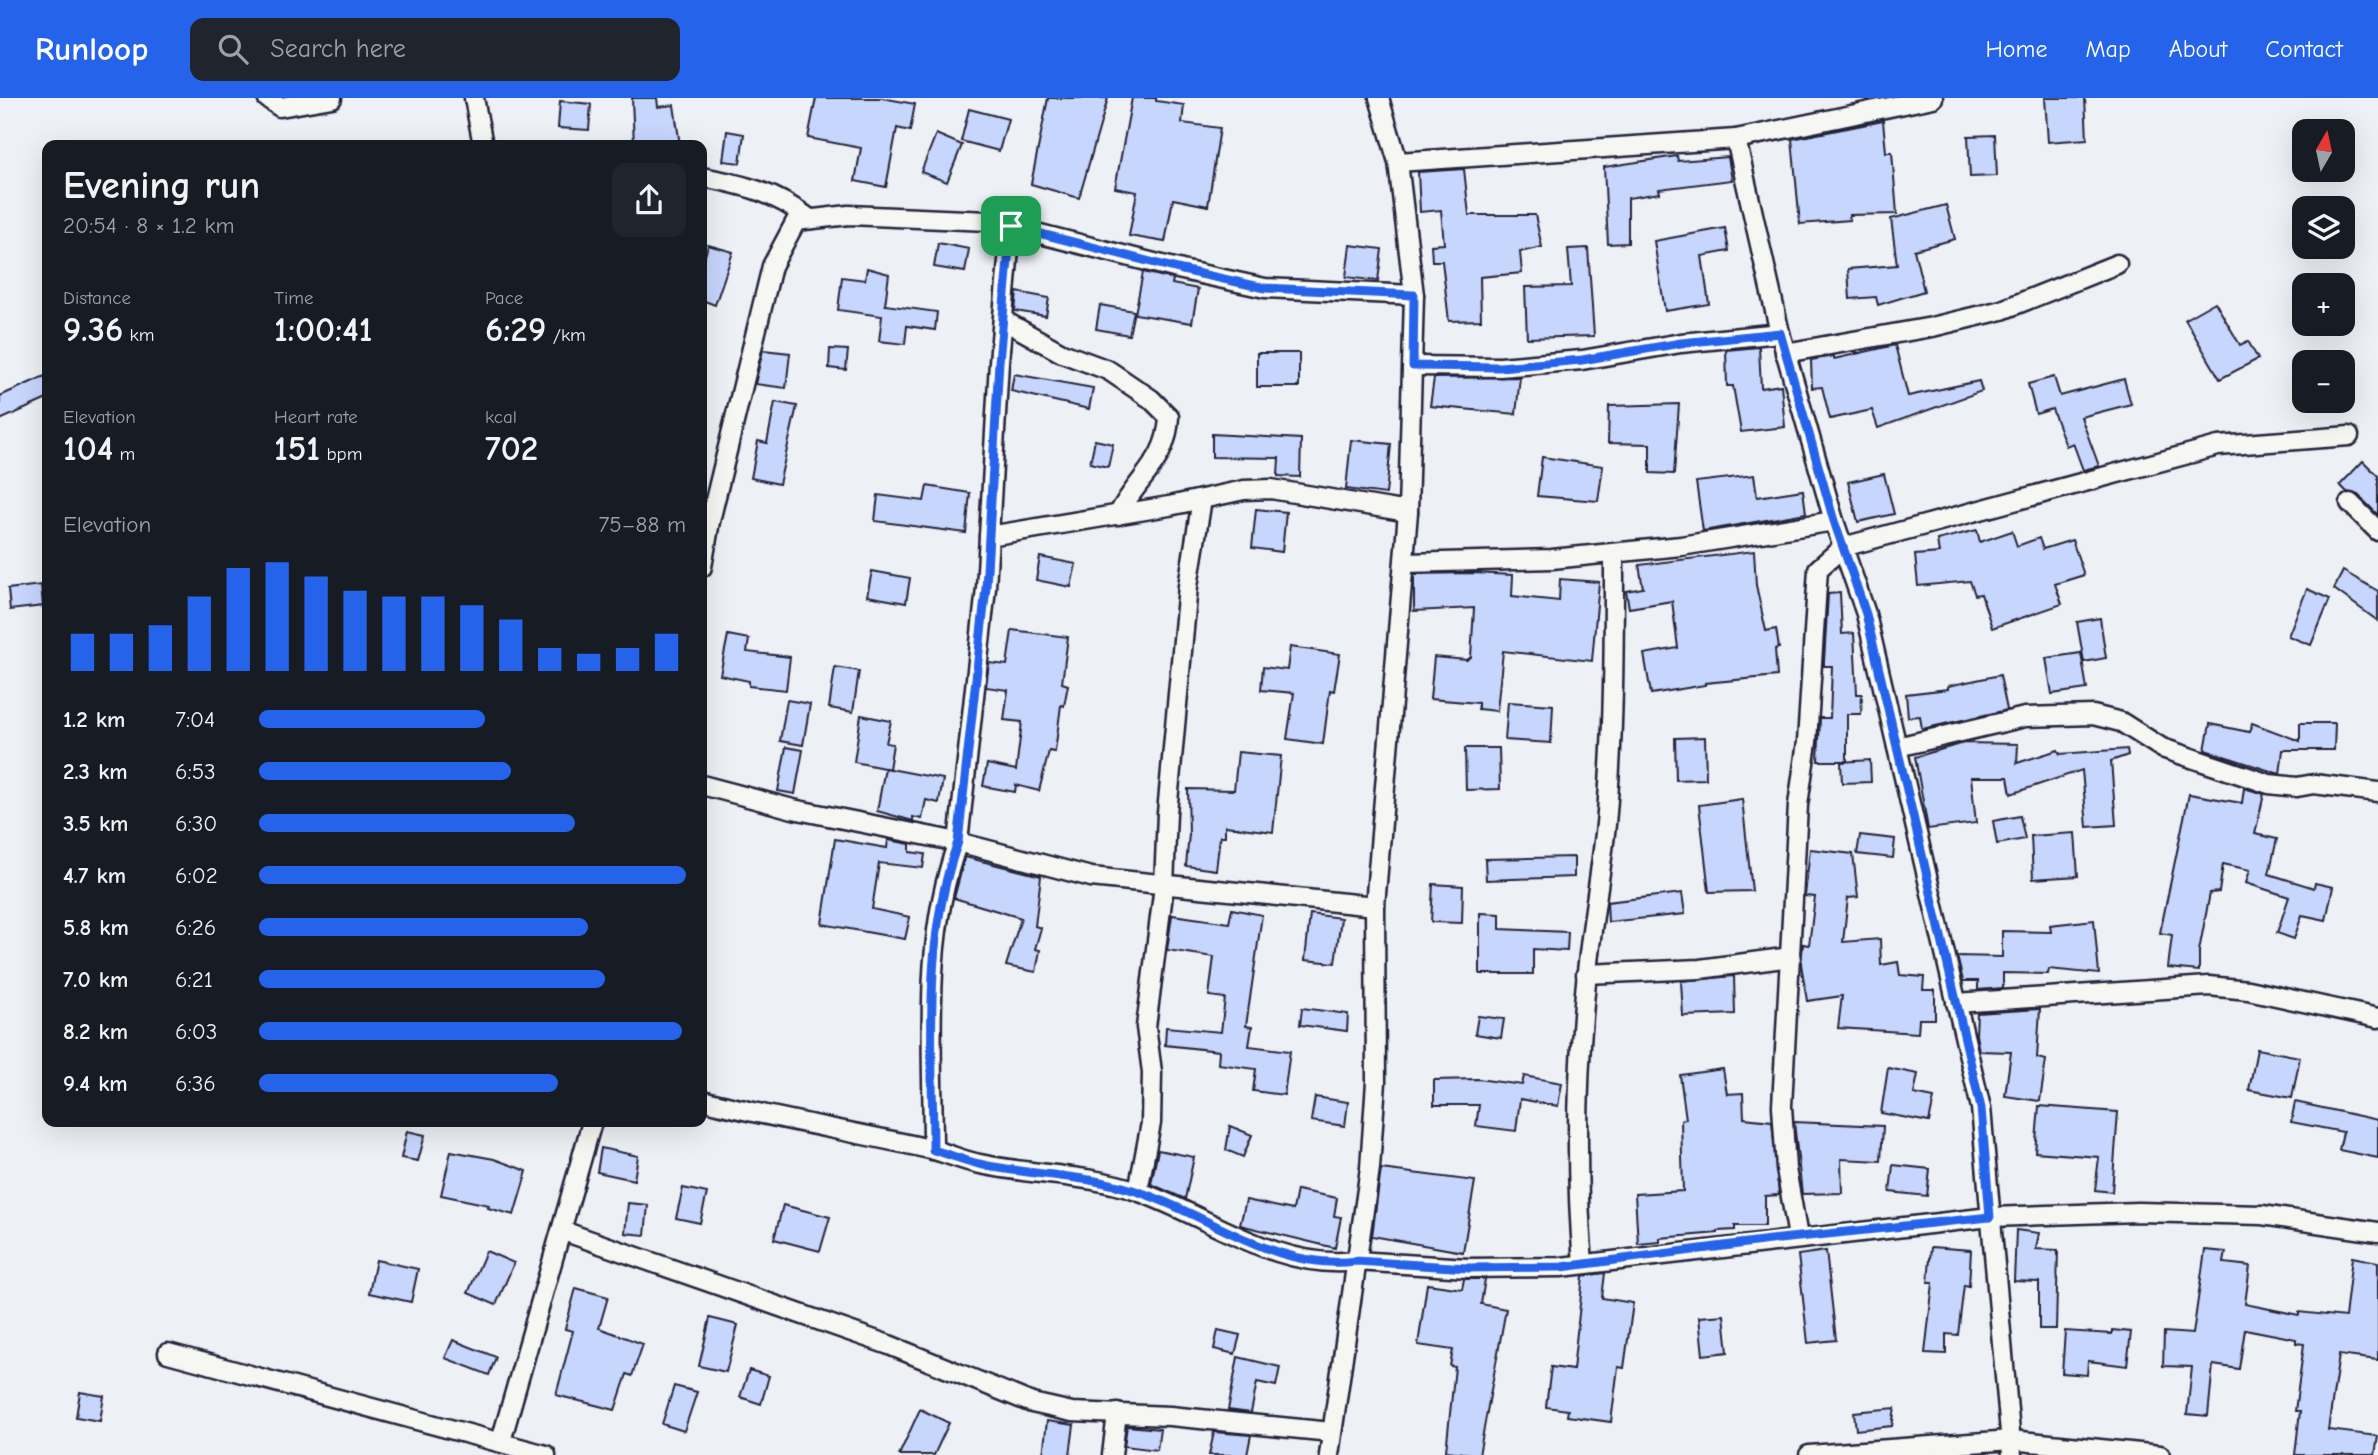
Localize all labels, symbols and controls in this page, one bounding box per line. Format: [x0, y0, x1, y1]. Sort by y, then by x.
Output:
search box [190, 18, 680, 81]
text: Runloop [35, 30, 148, 68]
icon: search [214, 30, 252, 68]
text: Search here [270, 34, 406, 64]
text: Home [1986, 35, 2047, 63]
text: Map [2085, 35, 2131, 63]
text: About [2169, 35, 2227, 63]
text: Contact [2265, 35, 2343, 63]
north arrow [2292, 119, 2356, 182]
map controls [2292, 119, 2355, 413]
button: share [612, 163, 686, 237]
text: Evening run [63, 164, 260, 208]
pin [981, 196, 1041, 256]
button: layers [2292, 196, 2355, 259]
icon: arrive [992, 207, 1030, 245]
text: 20:54 · 8 × 1.2 km [63, 212, 235, 239]
button: + [2292, 273, 2355, 336]
text: Distance [63, 287, 131, 309]
text: Time [274, 287, 313, 309]
text: Pace [485, 287, 523, 309]
text: 9.36 [63, 309, 123, 350]
text: 1:00:41 [274, 309, 372, 350]
text: 6:29 [485, 309, 546, 350]
text: km [123, 324, 154, 346]
text: /km [546, 324, 586, 346]
button: − [2292, 350, 2355, 413]
text: Elevation [63, 406, 136, 428]
text: Heart rate [274, 406, 358, 428]
text: kcal [485, 406, 517, 428]
text: 104 [63, 428, 113, 469]
text: 151 [274, 428, 320, 469]
text: 702 [485, 428, 538, 469]
text: m [113, 443, 135, 465]
text: bpm [320, 443, 362, 465]
text: Elevation [63, 511, 151, 538]
text: 75–88 m [598, 511, 686, 538]
text: 1.2 km [63, 706, 125, 733]
text: 7:04 [175, 706, 215, 733]
text: 2.3 km [63, 758, 128, 785]
text: 6:53 [175, 758, 216, 785]
text: 3.5 km [63, 810, 128, 837]
text: 6:30 [175, 810, 217, 837]
text: 4.7 km [63, 862, 126, 889]
text: 6:02 [175, 862, 218, 889]
text: 5.8 km [63, 914, 129, 941]
text: 6:26 [175, 914, 216, 941]
text: 7.0 km [63, 966, 128, 993]
text: 6:21 [175, 966, 213, 993]
text: 8.2 km [63, 1018, 128, 1045]
text: 6:03 [175, 1018, 217, 1045]
text: 9.4 km [63, 1070, 128, 1097]
text: 6:36 [175, 1070, 216, 1097]

